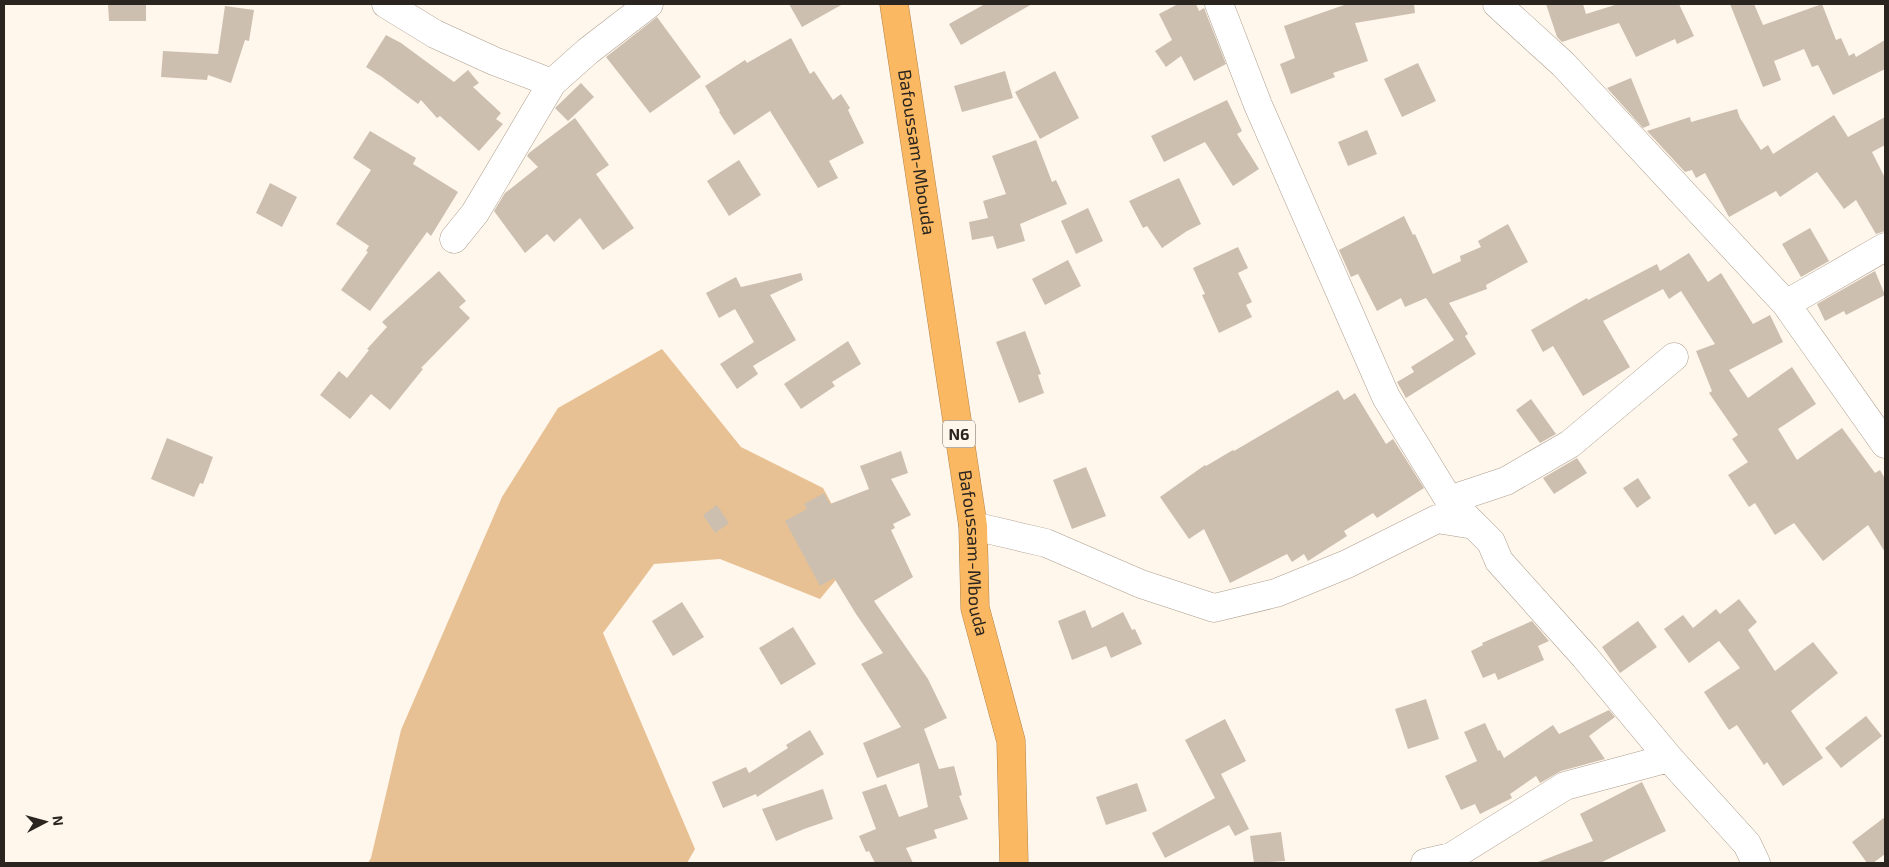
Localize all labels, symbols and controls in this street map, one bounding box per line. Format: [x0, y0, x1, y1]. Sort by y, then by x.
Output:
street label: Bafoussam-Mbouda [894, 68, 941, 236]
road number: N6 [943, 420, 975, 448]
street label: Bafoussam-Mbouda [955, 468, 994, 638]
north arrow [20, 797, 70, 847]
text: N [49, 815, 67, 827]

